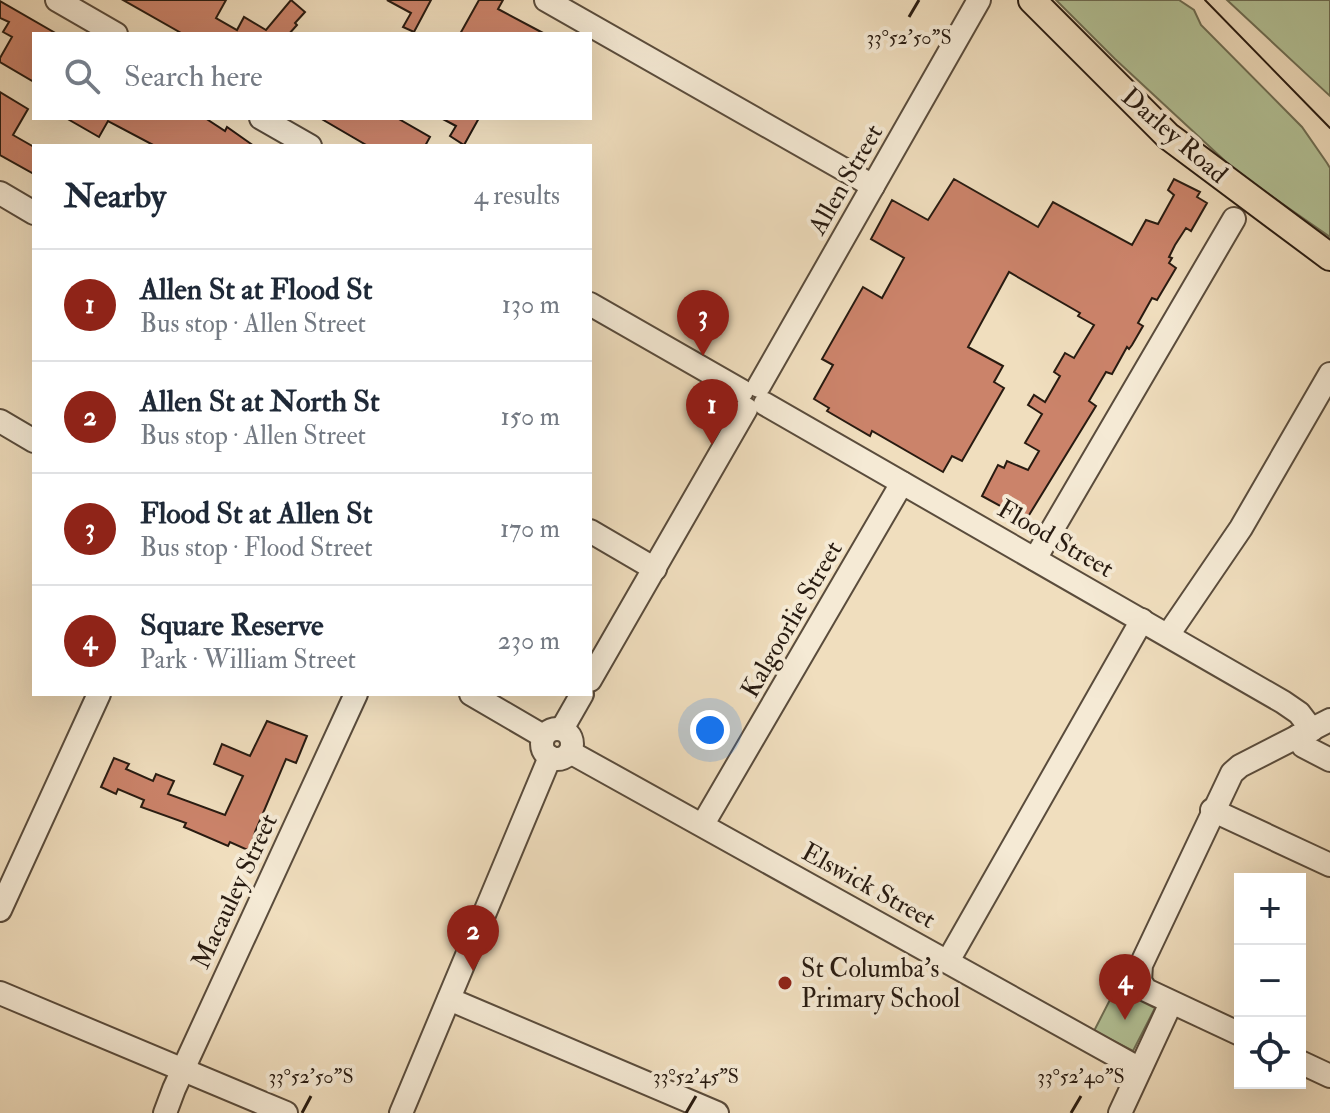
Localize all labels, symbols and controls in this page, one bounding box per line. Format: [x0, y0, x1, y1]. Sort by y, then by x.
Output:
text: 33°52'50"S [866, 25, 952, 50]
search box [32, 32, 592, 120]
icon: search [60, 54, 104, 98]
text: Search here [124, 58, 263, 95]
street label: Darley Road [1115, 81, 1234, 191]
street label: Allen Street [801, 119, 890, 241]
text: Nearby [64, 175, 166, 218]
text: 4 results [474, 180, 560, 212]
text: Allen St at Flood St [140, 271, 373, 308]
text: 1 [85, 289, 95, 321]
text: 130 m [502, 289, 560, 321]
pin: 3 [677, 290, 729, 356]
text: Bus stop · Allen Street [140, 308, 366, 340]
pin: 1 [686, 379, 738, 445]
text: Allen St at North St [140, 383, 380, 420]
text: 2 [83, 401, 97, 433]
text: 150 m [501, 401, 560, 433]
text: Bus stop · Allen Street [140, 420, 366, 452]
street label: Flood Street [992, 493, 1119, 585]
text: Flood St at Allen St [140, 495, 373, 532]
text: 3 [85, 513, 95, 545]
text: 170 m [500, 513, 560, 545]
text: Bus stop · Flood Street [140, 532, 373, 564]
street label: Kalgoorlie Street [734, 536, 850, 703]
text: Square Reserve [140, 607, 323, 644]
text: 4 [83, 625, 97, 657]
text: 230 m [498, 625, 560, 657]
text: Park · William Street [140, 644, 356, 676]
your location [690, 710, 730, 750]
street label: Macauley Street [185, 809, 285, 974]
street label: Elswick Street [796, 836, 941, 936]
map controls [1234, 873, 1306, 1089]
button: + [1234, 873, 1306, 945]
pin: 2 [447, 905, 499, 971]
button: − [1234, 945, 1306, 1017]
place label: St Columba's Primary School [801, 953, 961, 1015]
pin: 4 [1099, 954, 1151, 1020]
marker: St Columba's Primary School [776, 974, 794, 992]
button: locate [1234, 1017, 1306, 1089]
text: 33°52'50"S [268, 1064, 354, 1089]
text: 33°52'45"S [653, 1064, 739, 1089]
text: 33°52'40"S [1037, 1064, 1125, 1089]

